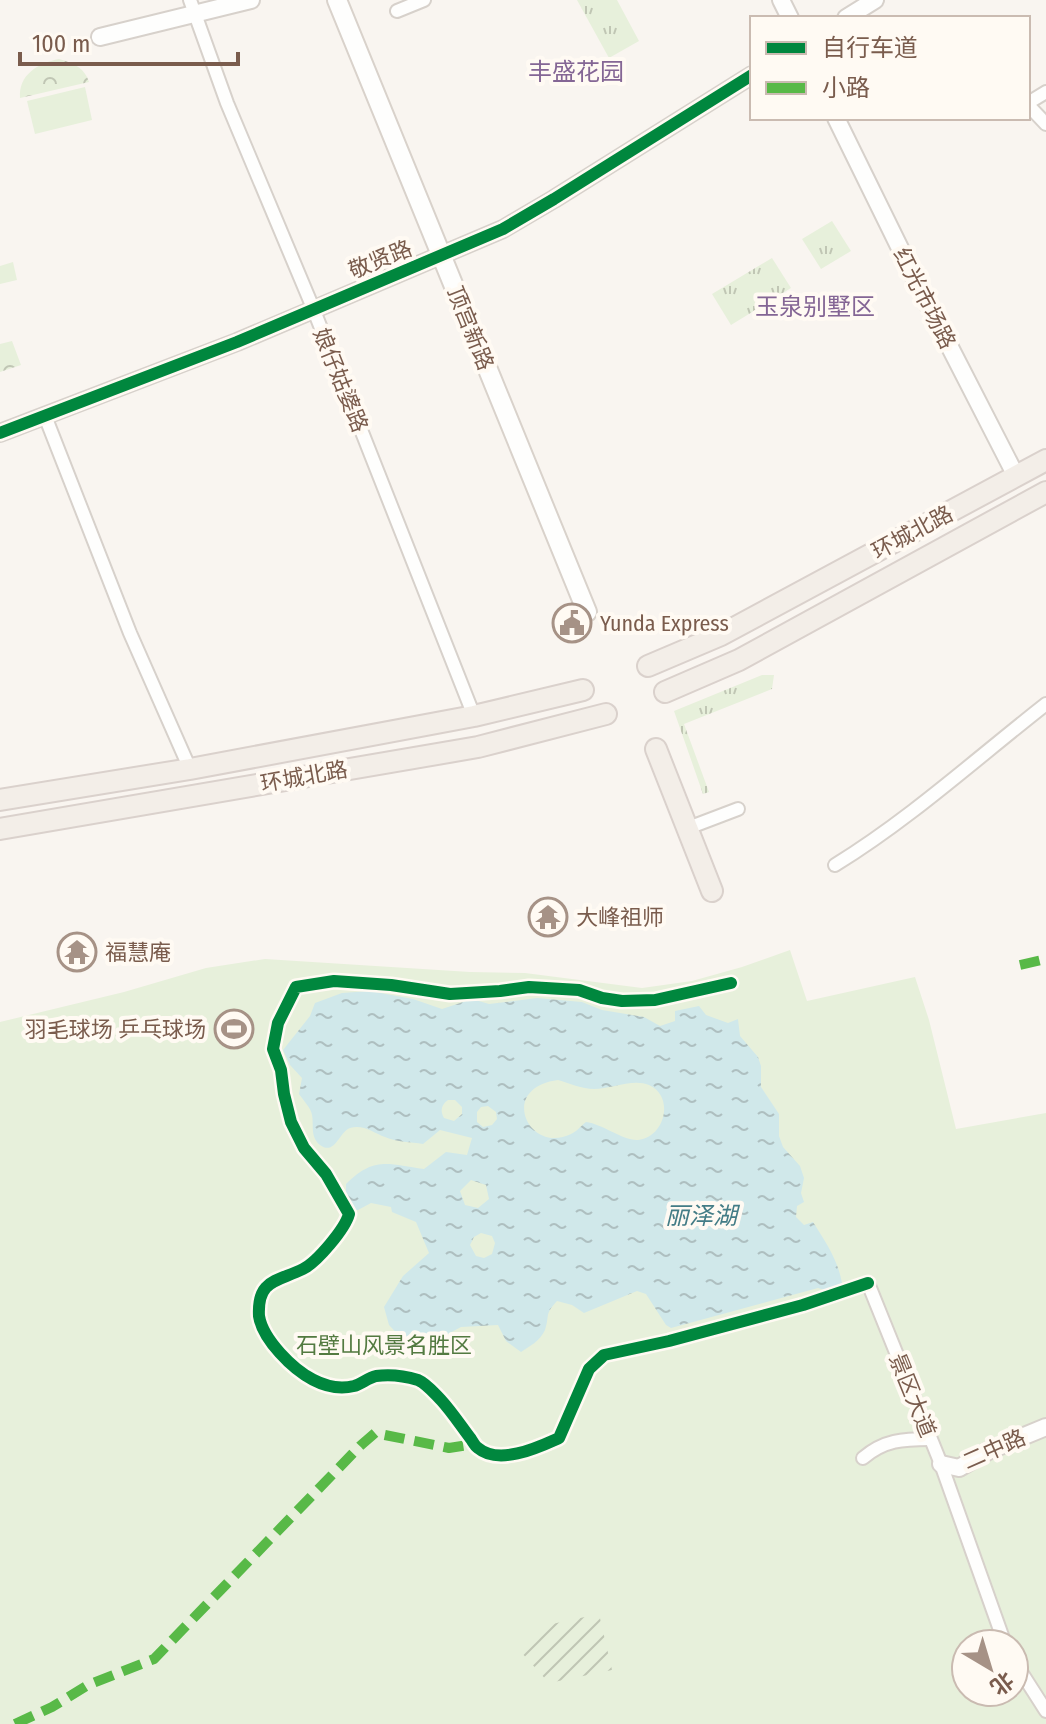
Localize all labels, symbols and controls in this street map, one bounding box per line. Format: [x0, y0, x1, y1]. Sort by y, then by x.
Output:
scale bar [20, 16, 238, 66]
legend [750, 16, 1030, 120]
text: 100 m [32, 30, 90, 58]
text: 自行车道 [822, 34, 918, 62]
district label: 丰盛花园 [528, 58, 624, 86]
text: 小路 [822, 74, 870, 102]
street label: 敬贤路 [345, 235, 416, 284]
street label: 红光市场路 [888, 243, 962, 353]
street label: 顶宫新路 [442, 282, 500, 374]
district label: 玉泉别墅区 [755, 293, 875, 321]
street label: 娘仔姑婆路 [307, 324, 374, 436]
street label: 环城北路 [867, 500, 957, 565]
public building icon: Yunda Express [551, 602, 593, 644]
place label: Yunda Express [600, 610, 729, 637]
street label: 环城北路 [258, 756, 350, 797]
temple icon: 大峰祖师 [527, 896, 569, 938]
place label: 大峰祖师 [576, 904, 664, 931]
temple icon: 福慧庵 [56, 931, 98, 973]
place label: 福慧庵 [105, 939, 171, 966]
sports icon: 羽毛球场 乒乓球场 [213, 1008, 255, 1050]
place label: 羽毛球场 乒乓球场 [25, 1016, 206, 1043]
water label: 丽泽湖 [665, 1202, 741, 1230]
park label: 石壁山风景名胜区 [296, 1332, 472, 1359]
street label: 景区大道 [884, 1349, 942, 1441]
street label: 二中路 [959, 1424, 1030, 1475]
north arrow [950, 1628, 1030, 1708]
text: 北 [985, 1666, 1019, 1701]

